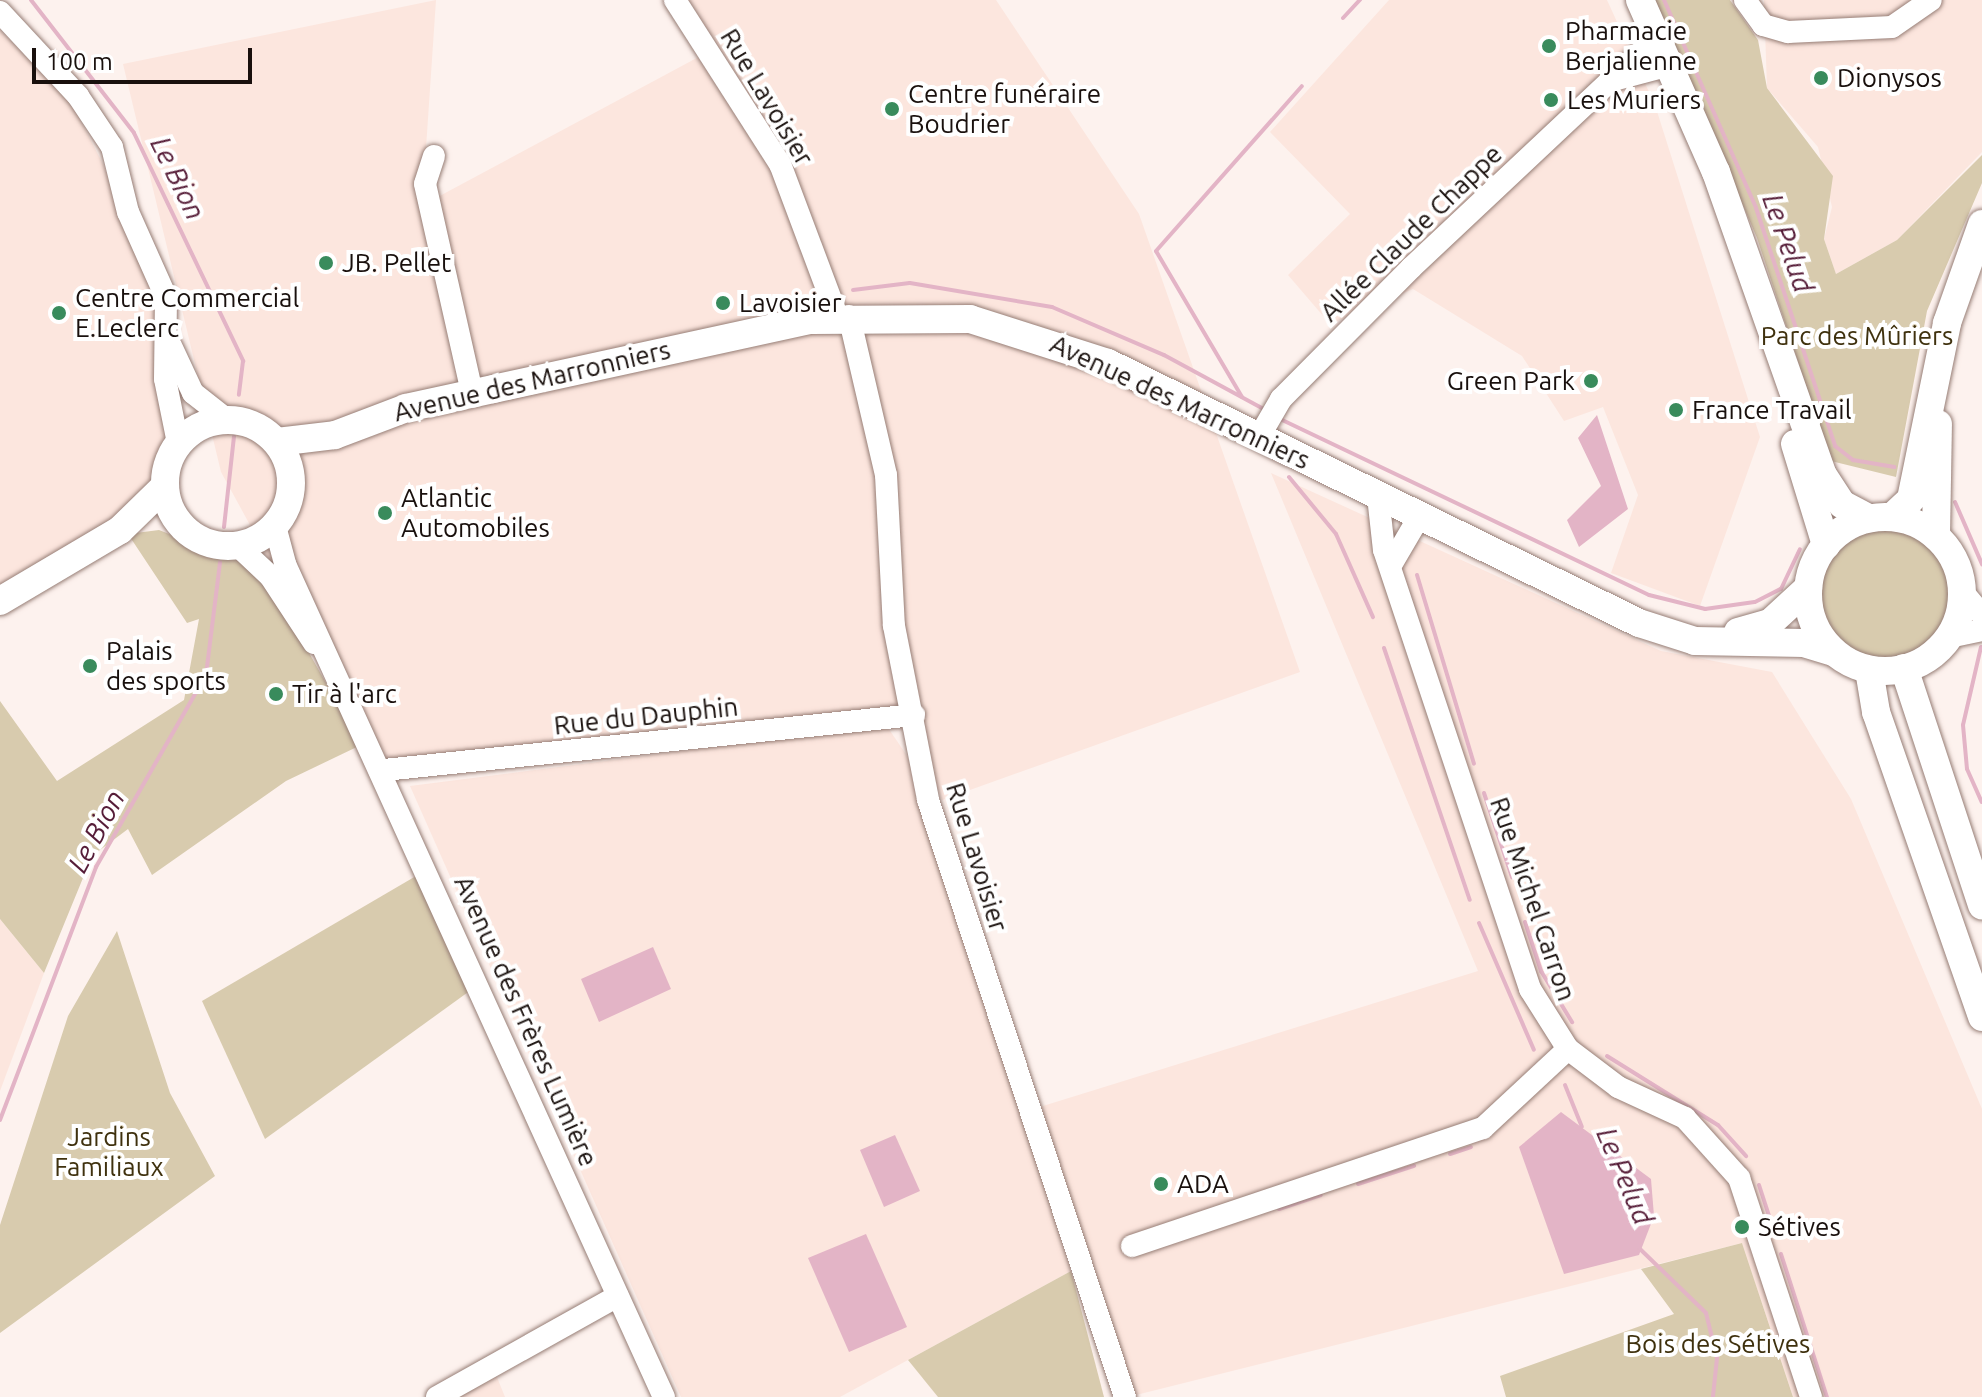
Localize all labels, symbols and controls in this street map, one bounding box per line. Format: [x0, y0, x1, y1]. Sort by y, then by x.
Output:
place label: Pharmacie Berjalienne [1565, 15, 1697, 76]
street label: Rue Lavoisier [714, 23, 820, 171]
scale bar [36, 32, 256, 82]
marker: Pharmacie Berjalienne [1540, 37, 1558, 55]
text: 100 m [46, 48, 113, 75]
place label: Dionysos [1837, 62, 1942, 94]
marker: Dionysos [1812, 69, 1830, 87]
place label: Centre funéraire Boudrier [908, 78, 1101, 140]
place label: Les Muriers [1567, 84, 1701, 116]
marker: Les Muriers [1542, 91, 1560, 109]
marker: Centre funéraire Boudrier [883, 100, 901, 118]
water label: Le Bion [144, 131, 212, 225]
street label: Allée Claude Chappe [1314, 138, 1508, 328]
water label: Le Pelud [1755, 189, 1821, 297]
place label: JB. Pellet [342, 247, 451, 279]
marker: JB. Pellet [317, 254, 335, 272]
place label: Centre Commercial E.Leclerc [75, 282, 299, 344]
place label: Lavoisier [739, 287, 842, 319]
marker: Lavoisier [714, 294, 732, 312]
marker: Centre Commercial E.Leclerc [50, 304, 68, 322]
park label: Parc des Mûriers [1761, 320, 1953, 352]
street label: Avenue des Marronniers [1045, 328, 1315, 476]
street label: Avenue des Marronniers [391, 334, 673, 428]
place label: Green Park [1447, 365, 1575, 397]
marker: Green Park [1582, 372, 1600, 390]
place label: France Travail [1692, 394, 1851, 426]
marker: France Travail [1667, 401, 1685, 419]
place label: Atlantic Automobiles [401, 482, 550, 544]
marker: Atlantic Automobiles [376, 504, 394, 522]
place label: Palais des sports [106, 635, 226, 696]
marker: Palais des sports [81, 657, 99, 675]
place label: Tir à l'arc [292, 678, 397, 710]
marker: Tir à l'arc [267, 685, 285, 703]
street label: Rue du Dauphin [552, 691, 740, 741]
street label: Rue Lavoisier [940, 779, 1014, 935]
water label: Le Bion [60, 784, 132, 878]
street label: Rue Michel Carron [1484, 793, 1582, 1005]
street label: Avenue des Frères Lumière [448, 871, 604, 1171]
park label: Jardins Familiaux [54, 1121, 164, 1182]
water label: Le Pelud [1590, 1122, 1660, 1230]
place label: ADA [1177, 1168, 1229, 1200]
marker: ADA [1152, 1175, 1170, 1193]
place label: Sétives [1758, 1211, 1841, 1243]
marker: Sétives [1733, 1218, 1751, 1236]
park label: Bois des Sétives [1626, 1328, 1810, 1360]

